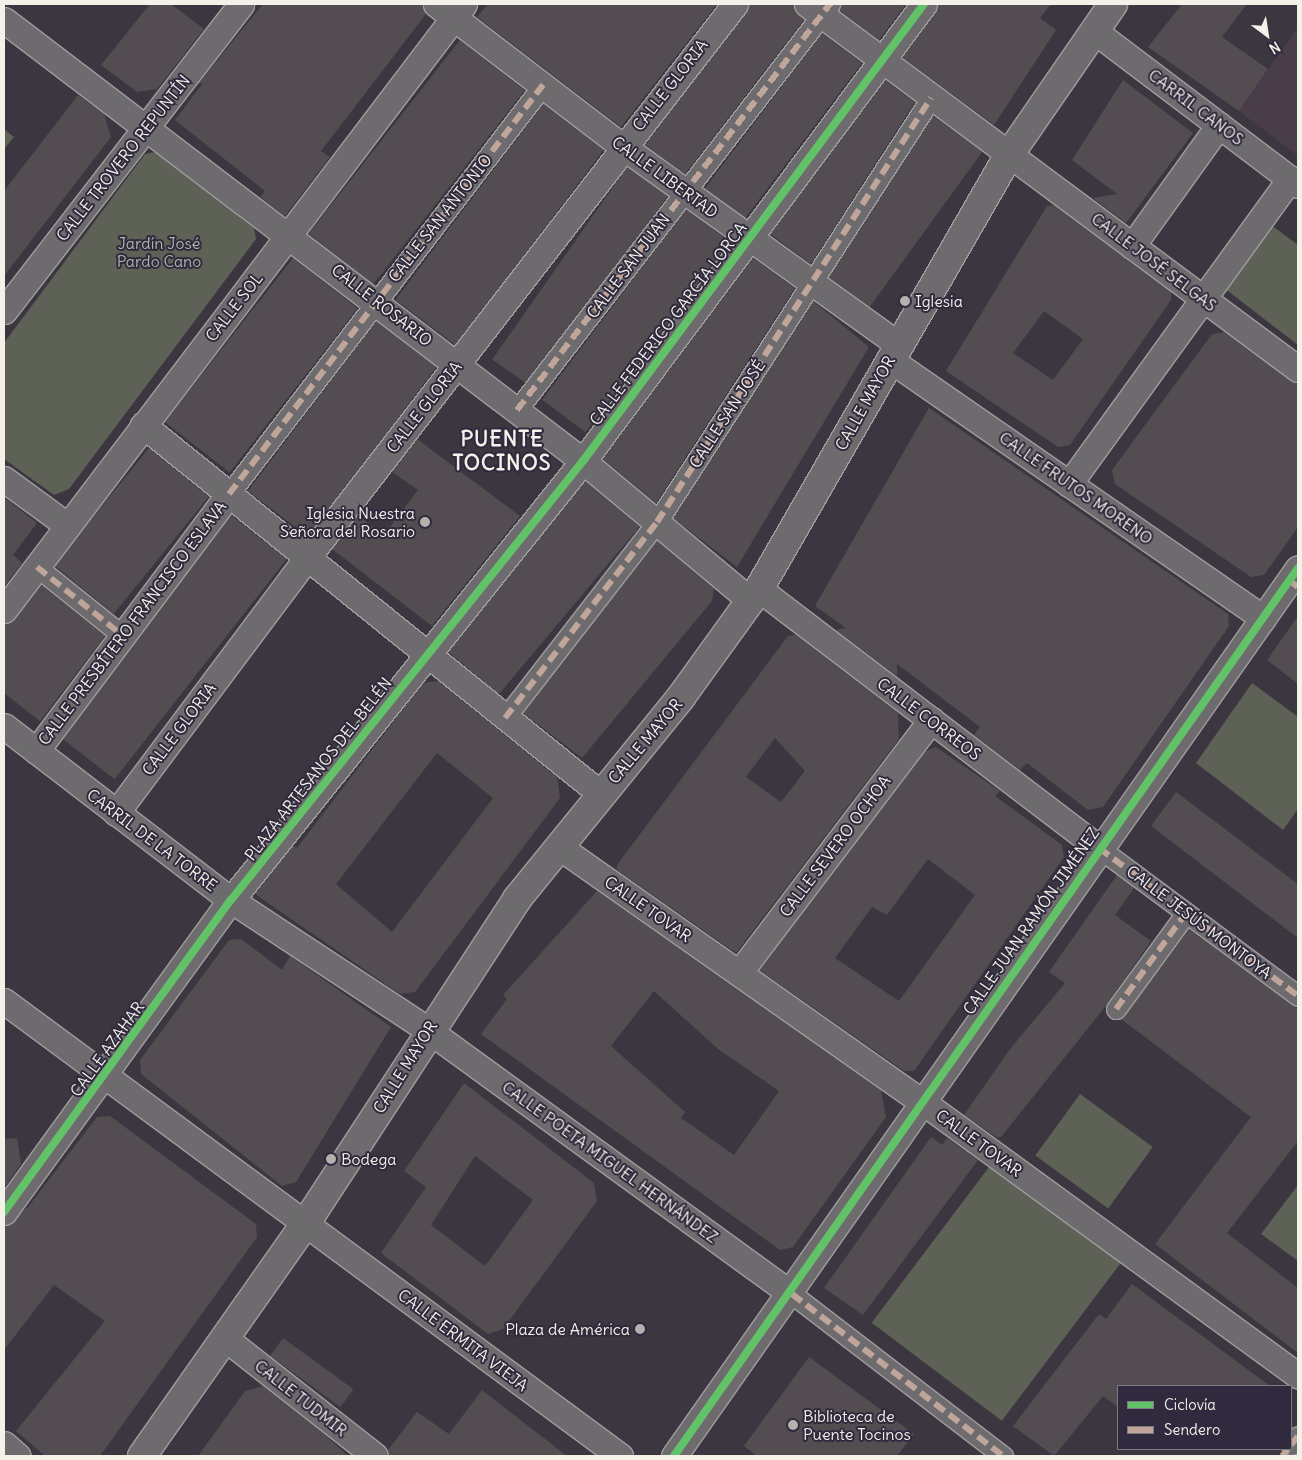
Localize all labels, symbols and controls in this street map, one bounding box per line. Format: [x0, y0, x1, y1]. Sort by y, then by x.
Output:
north arrow [1242, 10, 1292, 60]
street label: CALLE GLORIA [628, 35, 712, 135]
text: N [1266, 38, 1284, 58]
street label: CARRIL CANOS [1145, 65, 1247, 149]
street label: CALLE TROVERO REPUNTÍN [52, 71, 194, 245]
street label: CALLE LIBERTAD [608, 132, 722, 222]
street label: CALLE SAN ANTONIO [384, 150, 496, 286]
street label: CALLE JOSÉ SELGAS [1088, 209, 1220, 315]
street label: CALLE SAN JUAN [582, 210, 674, 322]
street label: CALLE FEDERICO GARCÍA LORCA [585, 219, 751, 429]
park label: Jardín José Pardo Cano [117, 233, 201, 271]
street label: CALLE ROSARIO [328, 260, 436, 350]
street label: CALLE SOL [201, 269, 267, 345]
place label: Iglesia [915, 291, 963, 311]
marker: Iglesia [899, 295, 911, 307]
street label: CALLE MAYOR [831, 352, 899, 454]
street label: CALLE GLORIA [382, 357, 466, 457]
street label: CALLE SAN JOSÉ [685, 357, 769, 471]
district label: PUENTE TOCINOS [452, 426, 552, 476]
street label: CALLE FRUTOS MORENO [996, 428, 1156, 548]
street label: CALLE PRESBÍTERO FRANCISCO ESLAVA [34, 497, 230, 749]
place label: Iglesia Nuestra Señora del Rosario [280, 503, 415, 541]
marker: Iglesia Nuestra Señora del Rosario [419, 516, 431, 528]
street label: PLAZA ARTESANOS DEL BELÉN [241, 674, 395, 864]
street label: CALLE CORREOS [873, 674, 985, 764]
street label: CALLE GLORIA [138, 679, 220, 779]
street label: CALLE MAYOR [604, 695, 686, 787]
street label: CALLE SEVERO OCHOA [775, 771, 895, 921]
street label: CARRIL DE LA TORRE [83, 785, 221, 895]
street label: CALLE JUAN RAMÓN JIMÉNEZ [959, 824, 1103, 1018]
street label: CALLE JESÚS MONTOYA [1123, 861, 1275, 983]
street label: CALLE TOVAR [601, 872, 695, 946]
street label: CALLE AZAHAR [66, 998, 148, 1100]
street label: CALLE MAYOR [369, 1017, 441, 1117]
street label: CALLE POETA MIGUEL HERNÁNDEZ [498, 1077, 722, 1247]
street label: CALLE TOVAR [932, 1105, 1026, 1181]
place label: Bodega [341, 1149, 396, 1169]
marker: Bodega [325, 1153, 337, 1165]
street label: CALLE ERMITA VIEJA [394, 1285, 532, 1395]
place label: Plaza de América [505, 1319, 630, 1339]
marker: Plaza de América [634, 1323, 646, 1335]
street label: CALLE TUDMIR [251, 1356, 351, 1440]
legend [1117, 1385, 1292, 1450]
text: Ciclovía [1164, 1395, 1216, 1414]
place label: Biblioteca de Puente Tocinos [803, 1406, 911, 1444]
marker: Biblioteca de Puente Tocinos [787, 1419, 799, 1431]
text: Sendero [1164, 1420, 1220, 1439]

